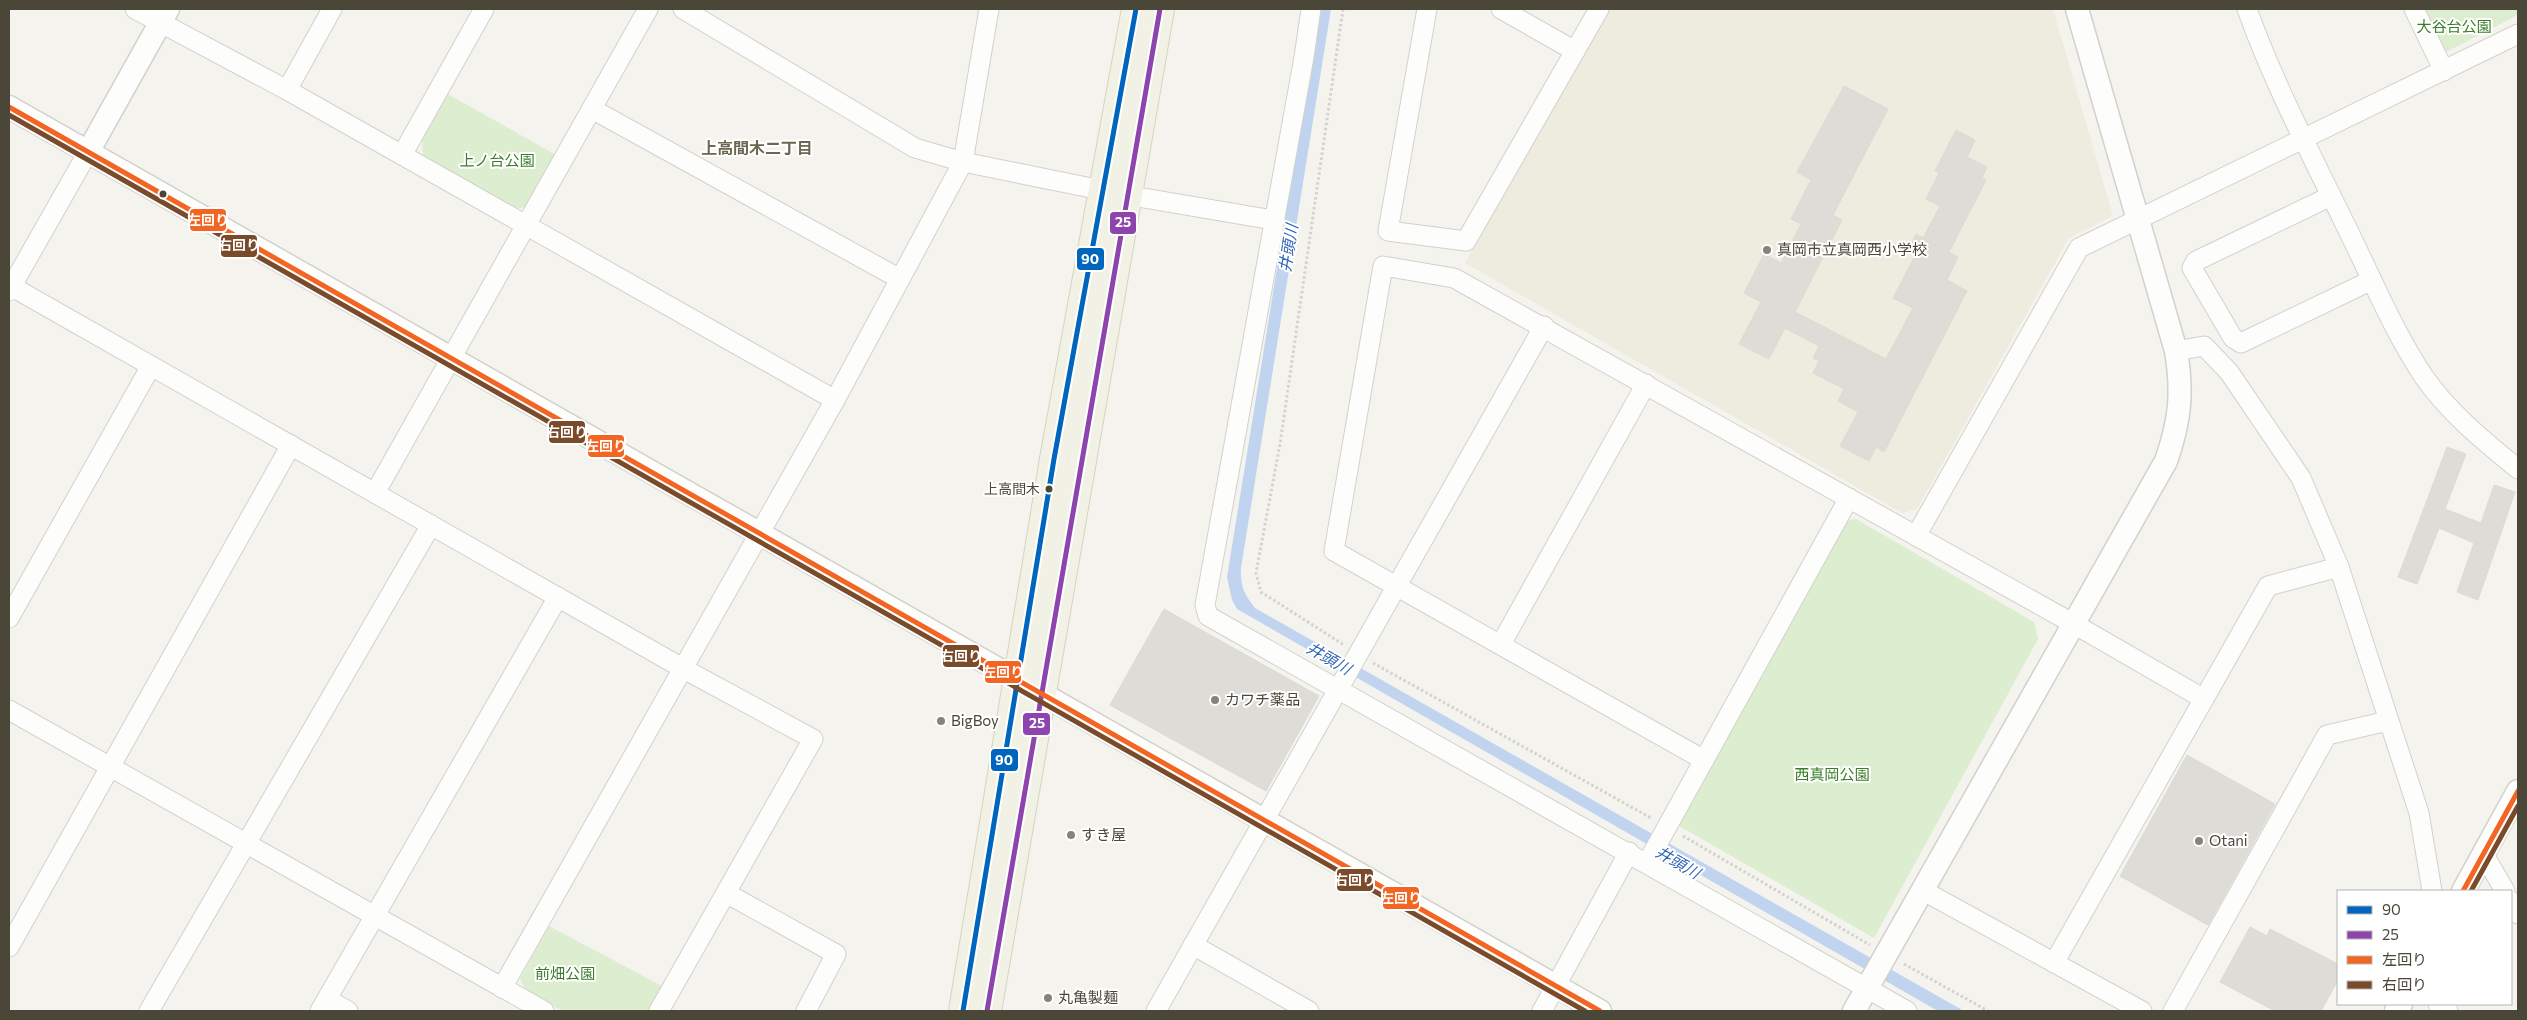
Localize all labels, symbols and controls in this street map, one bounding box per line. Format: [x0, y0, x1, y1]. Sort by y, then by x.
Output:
park label: 大谷台公園 [2416, 17, 2492, 35]
district label: 上高間木二丁目 [701, 138, 813, 157]
park label: 上ノ台公園 [459, 151, 535, 169]
unlabelled marker [158, 189, 168, 199]
line badge: 左回り [189, 208, 227, 232]
text: 左回り [187, 211, 229, 228]
line badge: 25 [1109, 211, 1137, 235]
text: 25 [1115, 213, 1131, 230]
water label: 井頭川 [1274, 221, 1301, 273]
line badge: 右回り [220, 234, 258, 258]
text: 右回り [218, 236, 260, 253]
place label: 真岡市立真岡西小学校 [1777, 240, 1927, 258]
marker: 真岡市立真岡西小学校 [1761, 244, 1773, 256]
line badge: 90 [1076, 247, 1105, 271]
text: 90 [1081, 250, 1099, 267]
line badge: 右回り [548, 420, 586, 444]
text: 右回り [546, 423, 588, 440]
line badge: 左回り [587, 434, 625, 458]
text: 左回り [585, 437, 627, 454]
place label: 上高間木 [984, 480, 1040, 497]
marker: 上高間木 [1044, 484, 1054, 494]
water label: 井頭川 [1304, 637, 1357, 679]
line badge: 右回り [942, 644, 980, 668]
text: 右回り [940, 647, 982, 664]
line badge: 左回り [984, 660, 1022, 684]
text: 左回り [982, 663, 1024, 680]
place label: カワチ薬品 [1225, 690, 1300, 708]
marker: カワチ薬品 [1209, 694, 1221, 706]
place label: BigBoy [951, 711, 999, 729]
line badge: 25 [1022, 712, 1051, 736]
text: 25 [1029, 714, 1045, 731]
marker: BigBoy [935, 715, 947, 727]
line badge: 90 [990, 748, 1019, 772]
text: 90 [995, 751, 1013, 768]
park label: 西真岡公園 [1794, 765, 1870, 783]
place label: すき屋 [1081, 825, 1126, 843]
marker: すき屋 [1065, 829, 1077, 841]
place label: Otani [2209, 831, 2248, 849]
marker: Otani [2193, 835, 2205, 847]
water label: 井頭川 [1653, 841, 1706, 883]
line badge: 右回り [1336, 868, 1374, 892]
text: 右回り [1334, 871, 1376, 888]
line badge: 左回り [1382, 886, 1420, 910]
text: 左回り [1380, 889, 1422, 906]
legend [2337, 890, 2512, 1005]
text: 90 [2382, 900, 2401, 918]
text: 25 [2382, 925, 2399, 943]
text: 左回り [2382, 950, 2427, 968]
park label: 前畑公園 [535, 964, 595, 982]
text: 右回り [2382, 975, 2427, 993]
place label: 丸亀製麺 [1058, 988, 1118, 1006]
marker: 丸亀製麺 [1042, 992, 1054, 1004]

